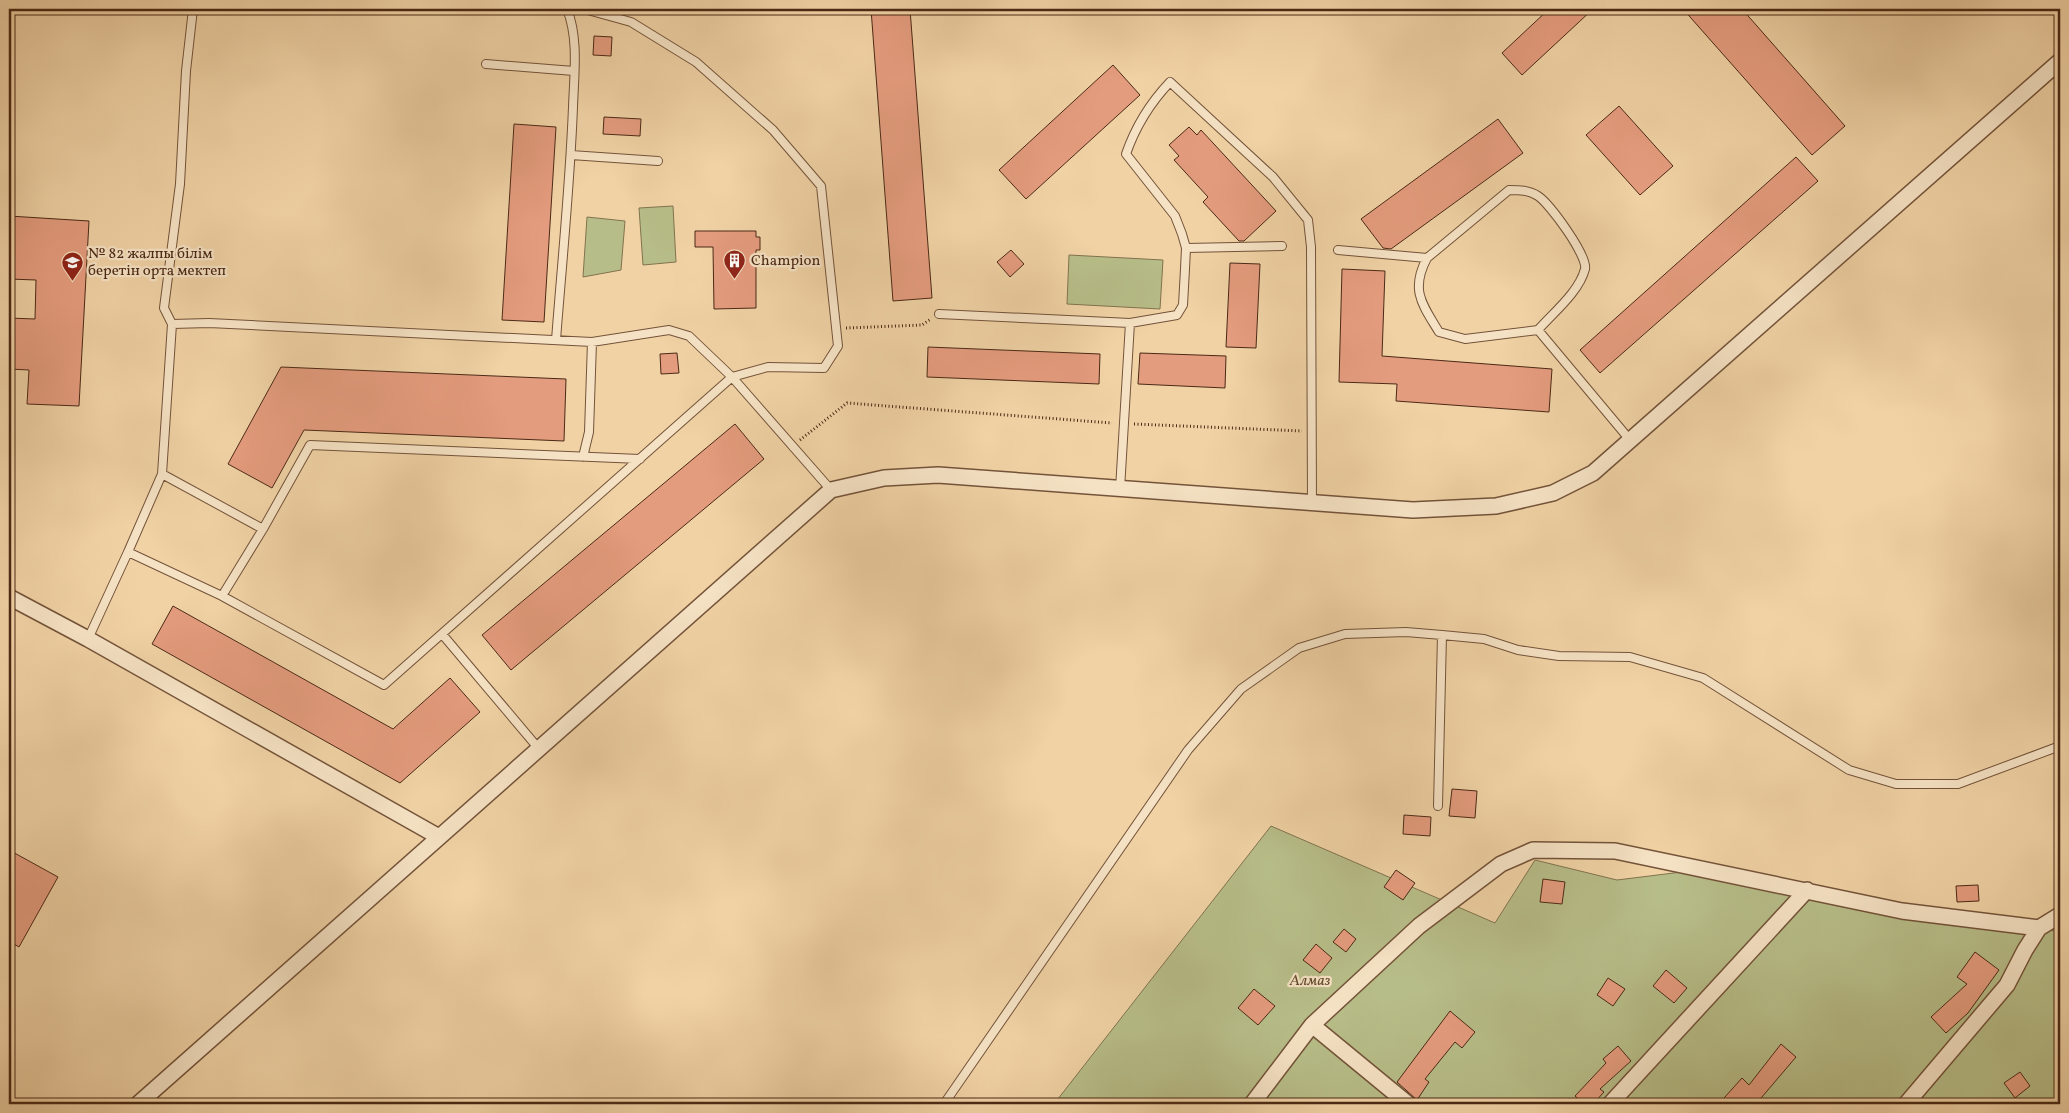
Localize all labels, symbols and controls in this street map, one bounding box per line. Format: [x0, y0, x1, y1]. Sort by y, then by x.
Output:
place label: № 82 жалпы білім беретін орта мектеп [88, 244, 226, 282]
building icon: Champion [723, 248, 747, 279]
school or university icon: № 82 жалпы білім беретін орта мектеп [60, 250, 84, 281]
place label: Champion [751, 251, 821, 272]
park label: Алмаз [1289, 971, 1330, 992]

